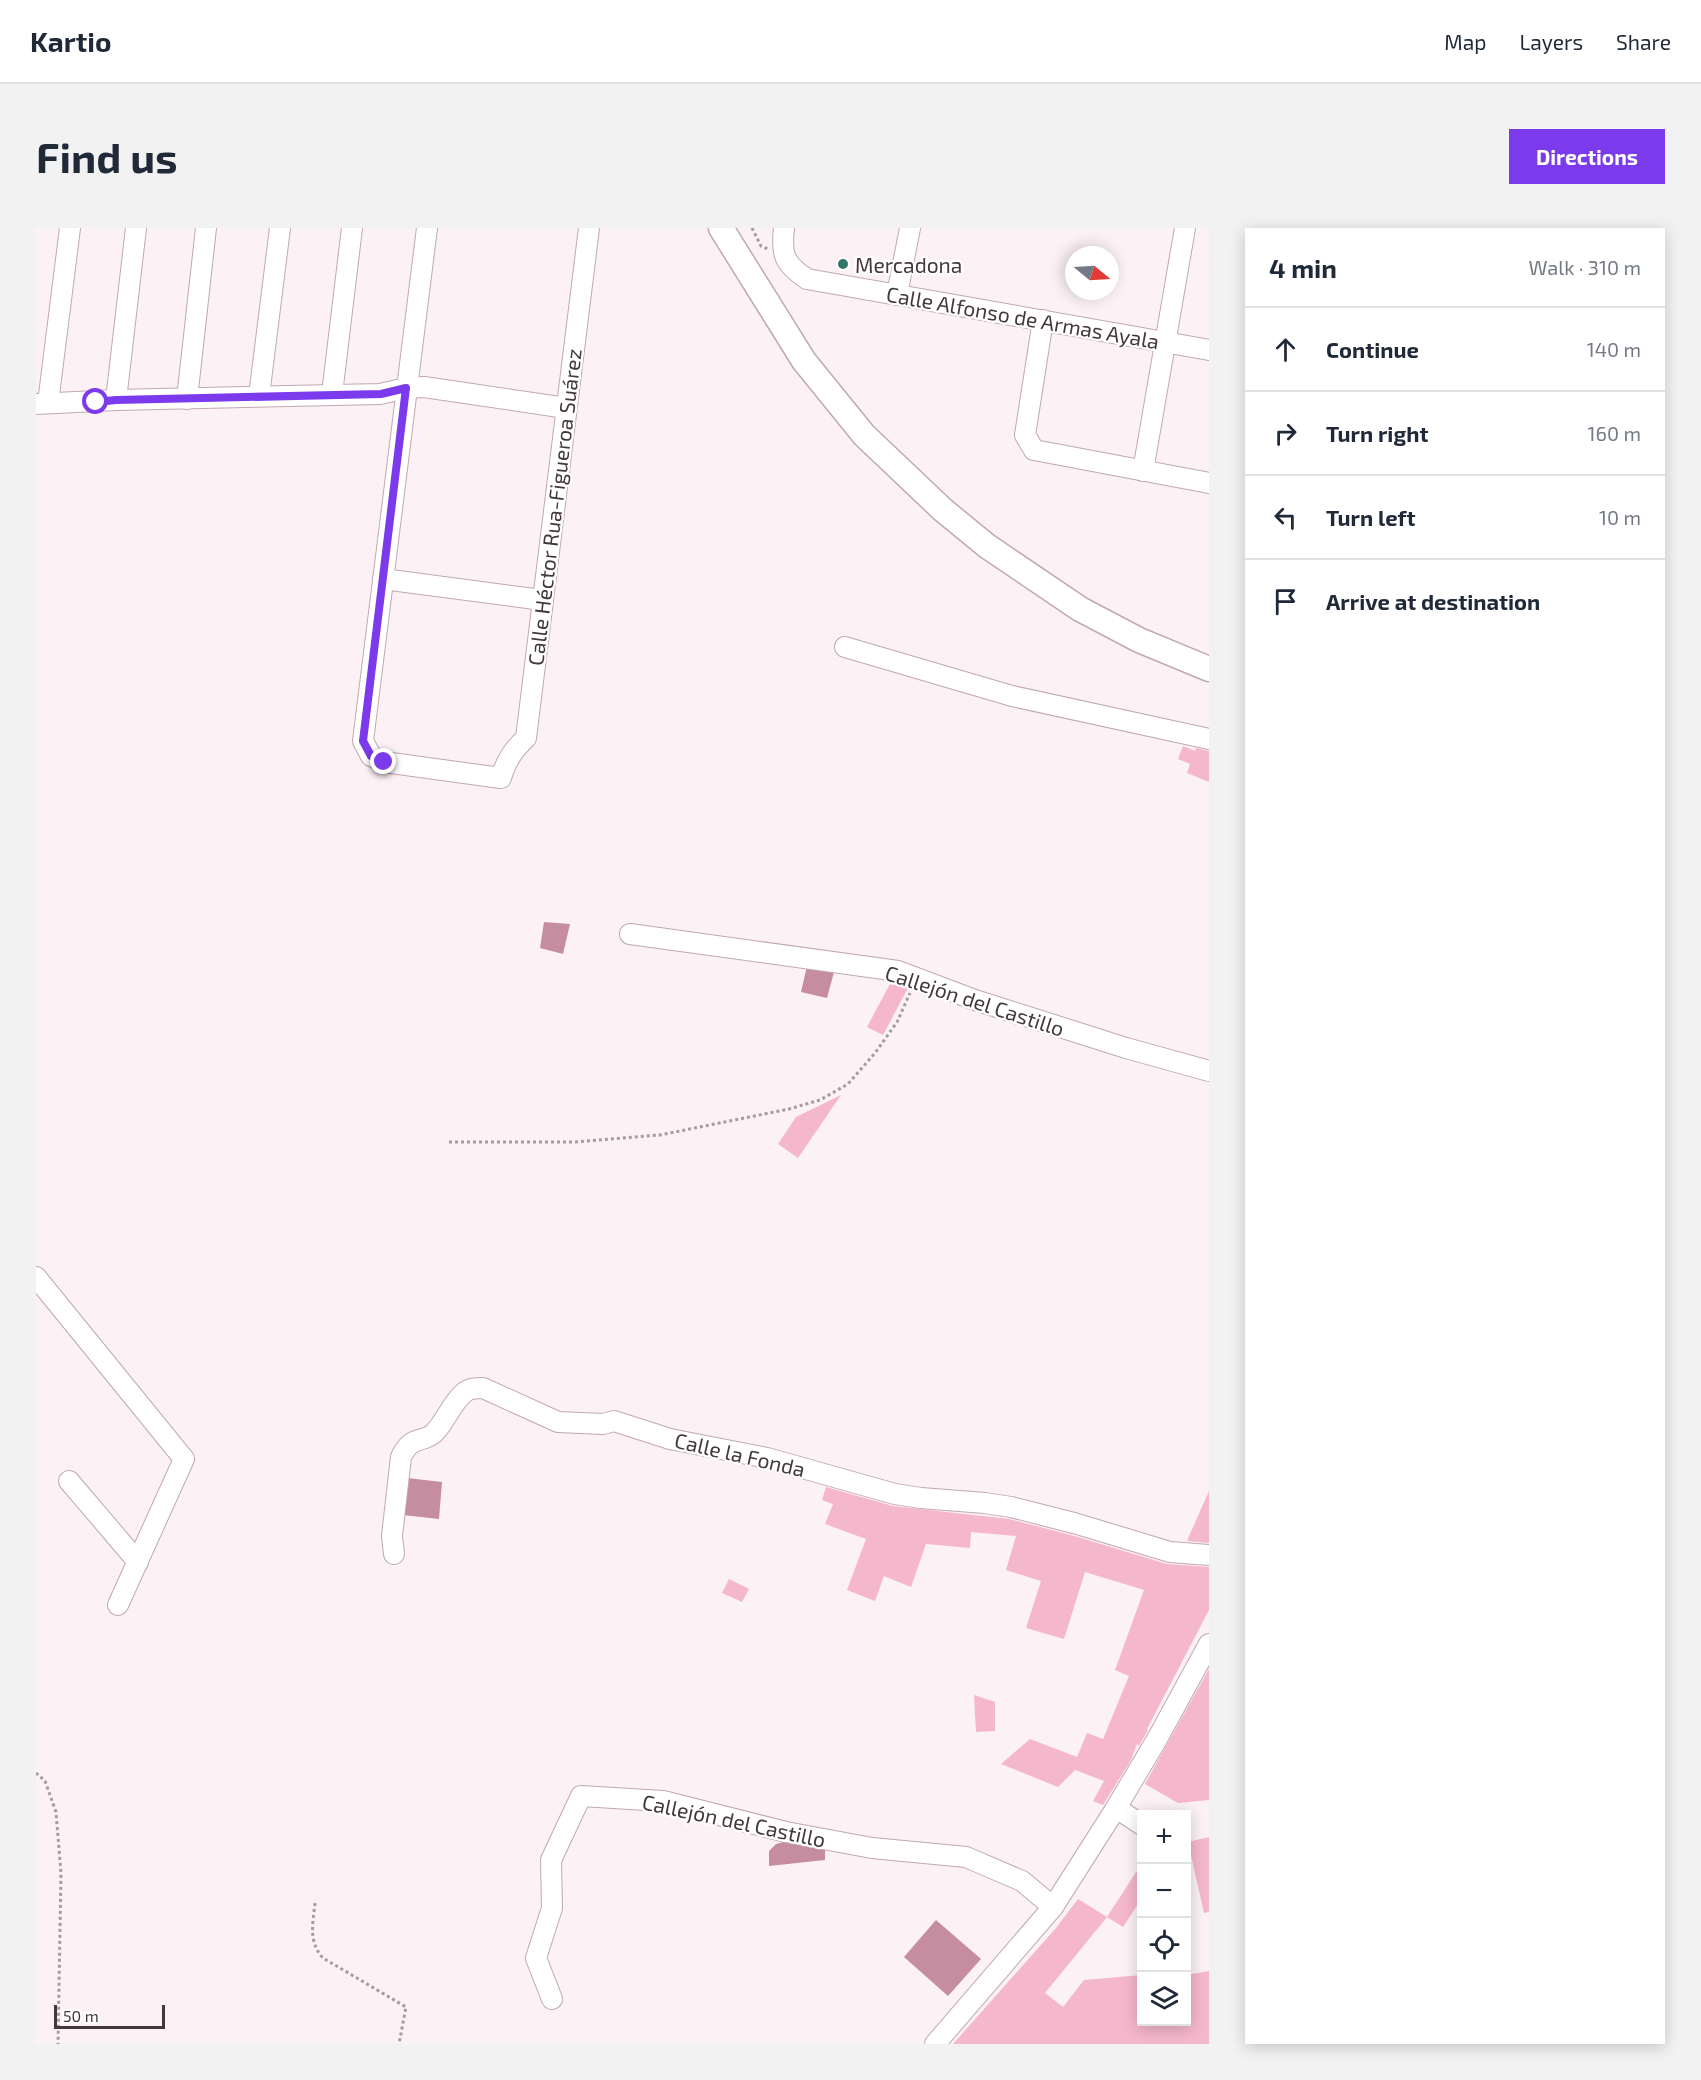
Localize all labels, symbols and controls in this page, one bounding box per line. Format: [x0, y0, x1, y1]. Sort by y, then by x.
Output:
text: Kartio [30, 24, 111, 58]
text: Map [1444, 29, 1486, 54]
text: Layers [1519, 29, 1583, 54]
text: Share [1616, 29, 1671, 54]
button: Directions [1509, 129, 1665, 184]
text: Find us [36, 131, 178, 181]
north arrow [1065, 246, 1119, 300]
place label: Mercadona [855, 252, 962, 277]
text: 4 min [1269, 252, 1337, 283]
text: Walk · 310 m [1529, 255, 1641, 279]
marker: Mercadona [836, 257, 850, 271]
street label: Calle Alfonso de Armas Ayala [885, 281, 1161, 353]
icon: ahead [1269, 333, 1302, 366]
text: Continue [1326, 336, 1419, 362]
text: 140 m [1587, 337, 1641, 361]
street label: Calle Héctor Rua-Figueroa Suárez [522, 347, 586, 667]
route start [82, 388, 108, 414]
icon: right [1269, 417, 1302, 450]
text: Turn right [1326, 420, 1428, 446]
text: 160 m [1588, 421, 1641, 445]
icon: left [1269, 501, 1302, 534]
text: Turn left [1326, 504, 1415, 530]
text: 10 m [1599, 505, 1641, 529]
icon: arrive [1269, 585, 1302, 618]
text: Arrive at destination [1326, 588, 1540, 614]
route end [370, 748, 396, 774]
street label: Callejón del Castillo [882, 959, 1068, 1042]
street label: Calle la Fonda [672, 1427, 808, 1481]
street label: Callejón del Castillo [640, 1788, 828, 1853]
map controls [1137, 1810, 1191, 2026]
button: + [1137, 1810, 1191, 1864]
button: − [1137, 1864, 1191, 1918]
button: locate [1137, 1918, 1191, 1972]
button: layers [1137, 1972, 1191, 2026]
scale bar [54, 2002, 165, 2030]
text: 50 m [63, 2006, 99, 2025]

